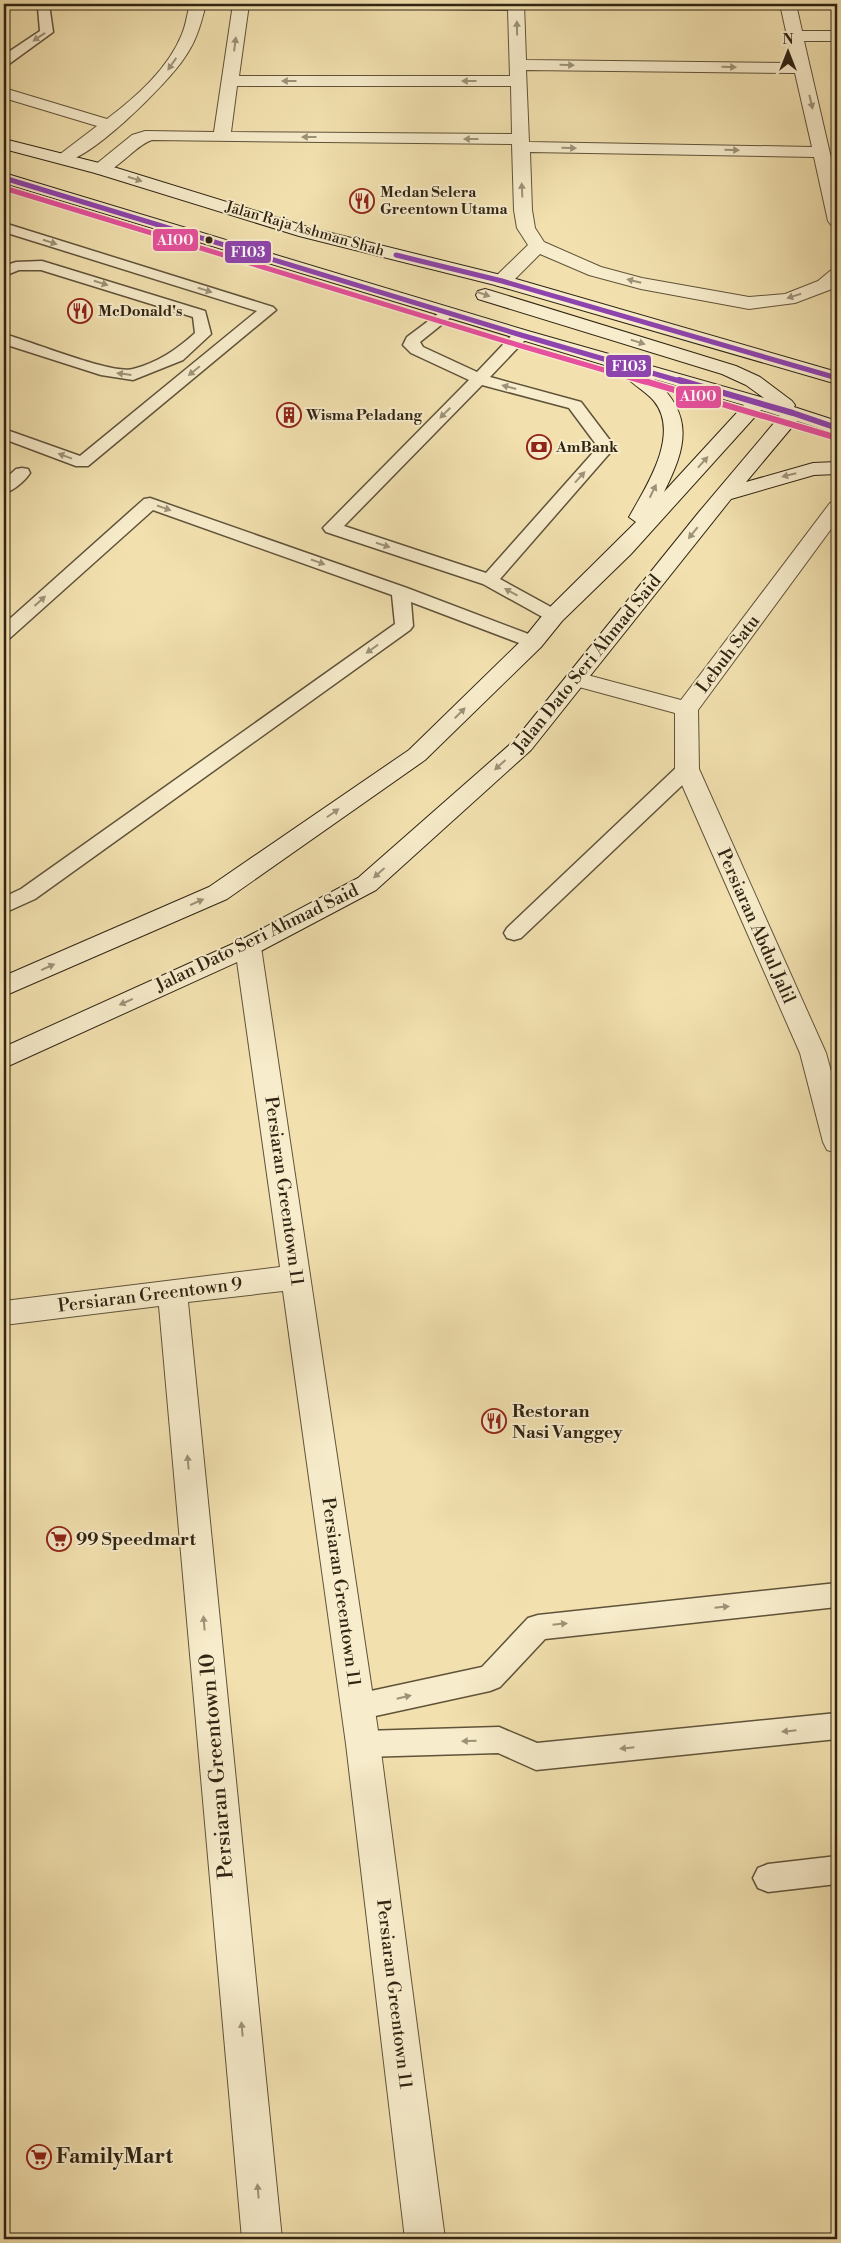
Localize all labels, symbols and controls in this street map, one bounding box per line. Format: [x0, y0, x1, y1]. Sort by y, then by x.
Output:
one-way arrow [513, 20, 521, 36]
north arrow [764, 28, 814, 78]
text: N [782, 31, 794, 49]
one-way arrow [32, 32, 46, 42]
one-way arrow [232, 36, 240, 52]
one-way arrow [167, 57, 177, 71]
one-way arrow [559, 61, 575, 69]
one-way arrow [721, 63, 737, 71]
one-way arrow [281, 77, 297, 85]
one-way arrow [461, 77, 477, 85]
one-way arrow [807, 95, 815, 110]
one-way arrow [300, 133, 316, 141]
one-way arrow [463, 135, 479, 143]
one-way arrow [561, 144, 577, 152]
one-way arrow [724, 146, 740, 154]
one-way arrow [128, 176, 143, 184]
one-way arrow [518, 182, 526, 198]
place label: Medan Selera Greentown Utama [380, 183, 508, 219]
restaurant icon: Medan Selera Greentown Utama [349, 188, 375, 214]
street label: Jalan Raja Ashman Shah [222, 197, 387, 261]
line badge: A100 [152, 228, 199, 252]
text: A100 [156, 232, 193, 250]
unlabelled marker [204, 235, 214, 245]
one-way arrow [43, 238, 58, 246]
line badge: F103 [224, 240, 272, 264]
text: F103 [231, 244, 265, 262]
one-way arrow [627, 277, 642, 285]
one-way arrow [94, 280, 109, 288]
one-way arrow [198, 287, 213, 295]
one-way arrow [476, 290, 491, 298]
one-way arrow [786, 293, 801, 301]
restaurant icon: McDonald's [67, 298, 93, 324]
place label: McDonald's [98, 302, 182, 321]
one-way arrow [631, 339, 646, 347]
line badge: F103 [605, 354, 652, 378]
text: F103 [612, 358, 646, 376]
one-way arrow [187, 365, 200, 376]
one-way arrow [116, 370, 132, 378]
one-way arrow [501, 382, 516, 390]
line badge: A100 [675, 385, 722, 409]
text: A100 [679, 388, 716, 406]
building icon: Wisma Peladang [276, 402, 302, 428]
place label: Wisma Peladang [305, 406, 423, 425]
one-way arrow [439, 407, 451, 419]
bank icon: AmBank [526, 434, 552, 460]
place label: AmBank [555, 438, 619, 457]
one-way arrow [57, 452, 72, 459]
one-way arrow [697, 456, 709, 468]
one-way arrow [574, 472, 586, 484]
one-way arrow [782, 472, 797, 480]
one-way arrow [649, 483, 657, 498]
one-way arrow [157, 505, 172, 512]
one-way arrow [688, 526, 699, 539]
one-way arrow [376, 542, 391, 549]
one-way arrow [310, 559, 325, 566]
street label: Jalan Dato Seri Ahmad Said [507, 569, 667, 759]
one-way arrow [504, 588, 518, 597]
one-way arrow [34, 595, 46, 607]
street label: Lebuh Satu [691, 610, 765, 698]
one-way arrow [365, 644, 379, 654]
one-way arrow [454, 707, 466, 719]
one-way arrow [495, 759, 507, 771]
one-way arrow [326, 808, 340, 818]
street label: Persiaran Abdul Jalil [711, 845, 801, 1008]
one-way arrow [373, 867, 385, 878]
street label: Jalan Dato Seri Ahmad Said [151, 878, 363, 998]
one-way arrow [190, 897, 204, 905]
one-way arrow [41, 962, 55, 970]
one-way arrow [119, 999, 133, 1007]
street label: Persiaran Greentown 11 [259, 1095, 309, 1287]
street label: Persiaran Greentown 9 [56, 1272, 244, 1318]
place label: Restoran Nasi Vanggey [512, 1400, 623, 1444]
restaurant icon: Restoran Nasi Vanggey [481, 1408, 507, 1434]
one-way arrow [184, 1453, 192, 1469]
street label: Persiaran Greentown 11 [316, 1496, 366, 1688]
supermarket icon: 99 Speedmart [46, 1526, 72, 1552]
place label: 99 Speedmart [76, 1528, 197, 1551]
one-way arrow [714, 1603, 730, 1611]
one-way arrow [199, 1615, 207, 1631]
one-way arrow [552, 1620, 568, 1628]
street label: Persiaran Greentown 10 [194, 1652, 240, 1880]
one-way arrow [397, 1693, 412, 1701]
one-way arrow [780, 1727, 796, 1735]
one-way arrow [461, 1737, 477, 1745]
one-way arrow [619, 1744, 635, 1752]
street label: Persiaran Greentown 11 [371, 1898, 417, 2090]
one-way arrow [238, 2021, 246, 2037]
supermarket icon: FamilyMart [26, 2144, 52, 2170]
place label: FamilyMart [56, 2144, 174, 2170]
one-way arrow [253, 2182, 261, 2198]

